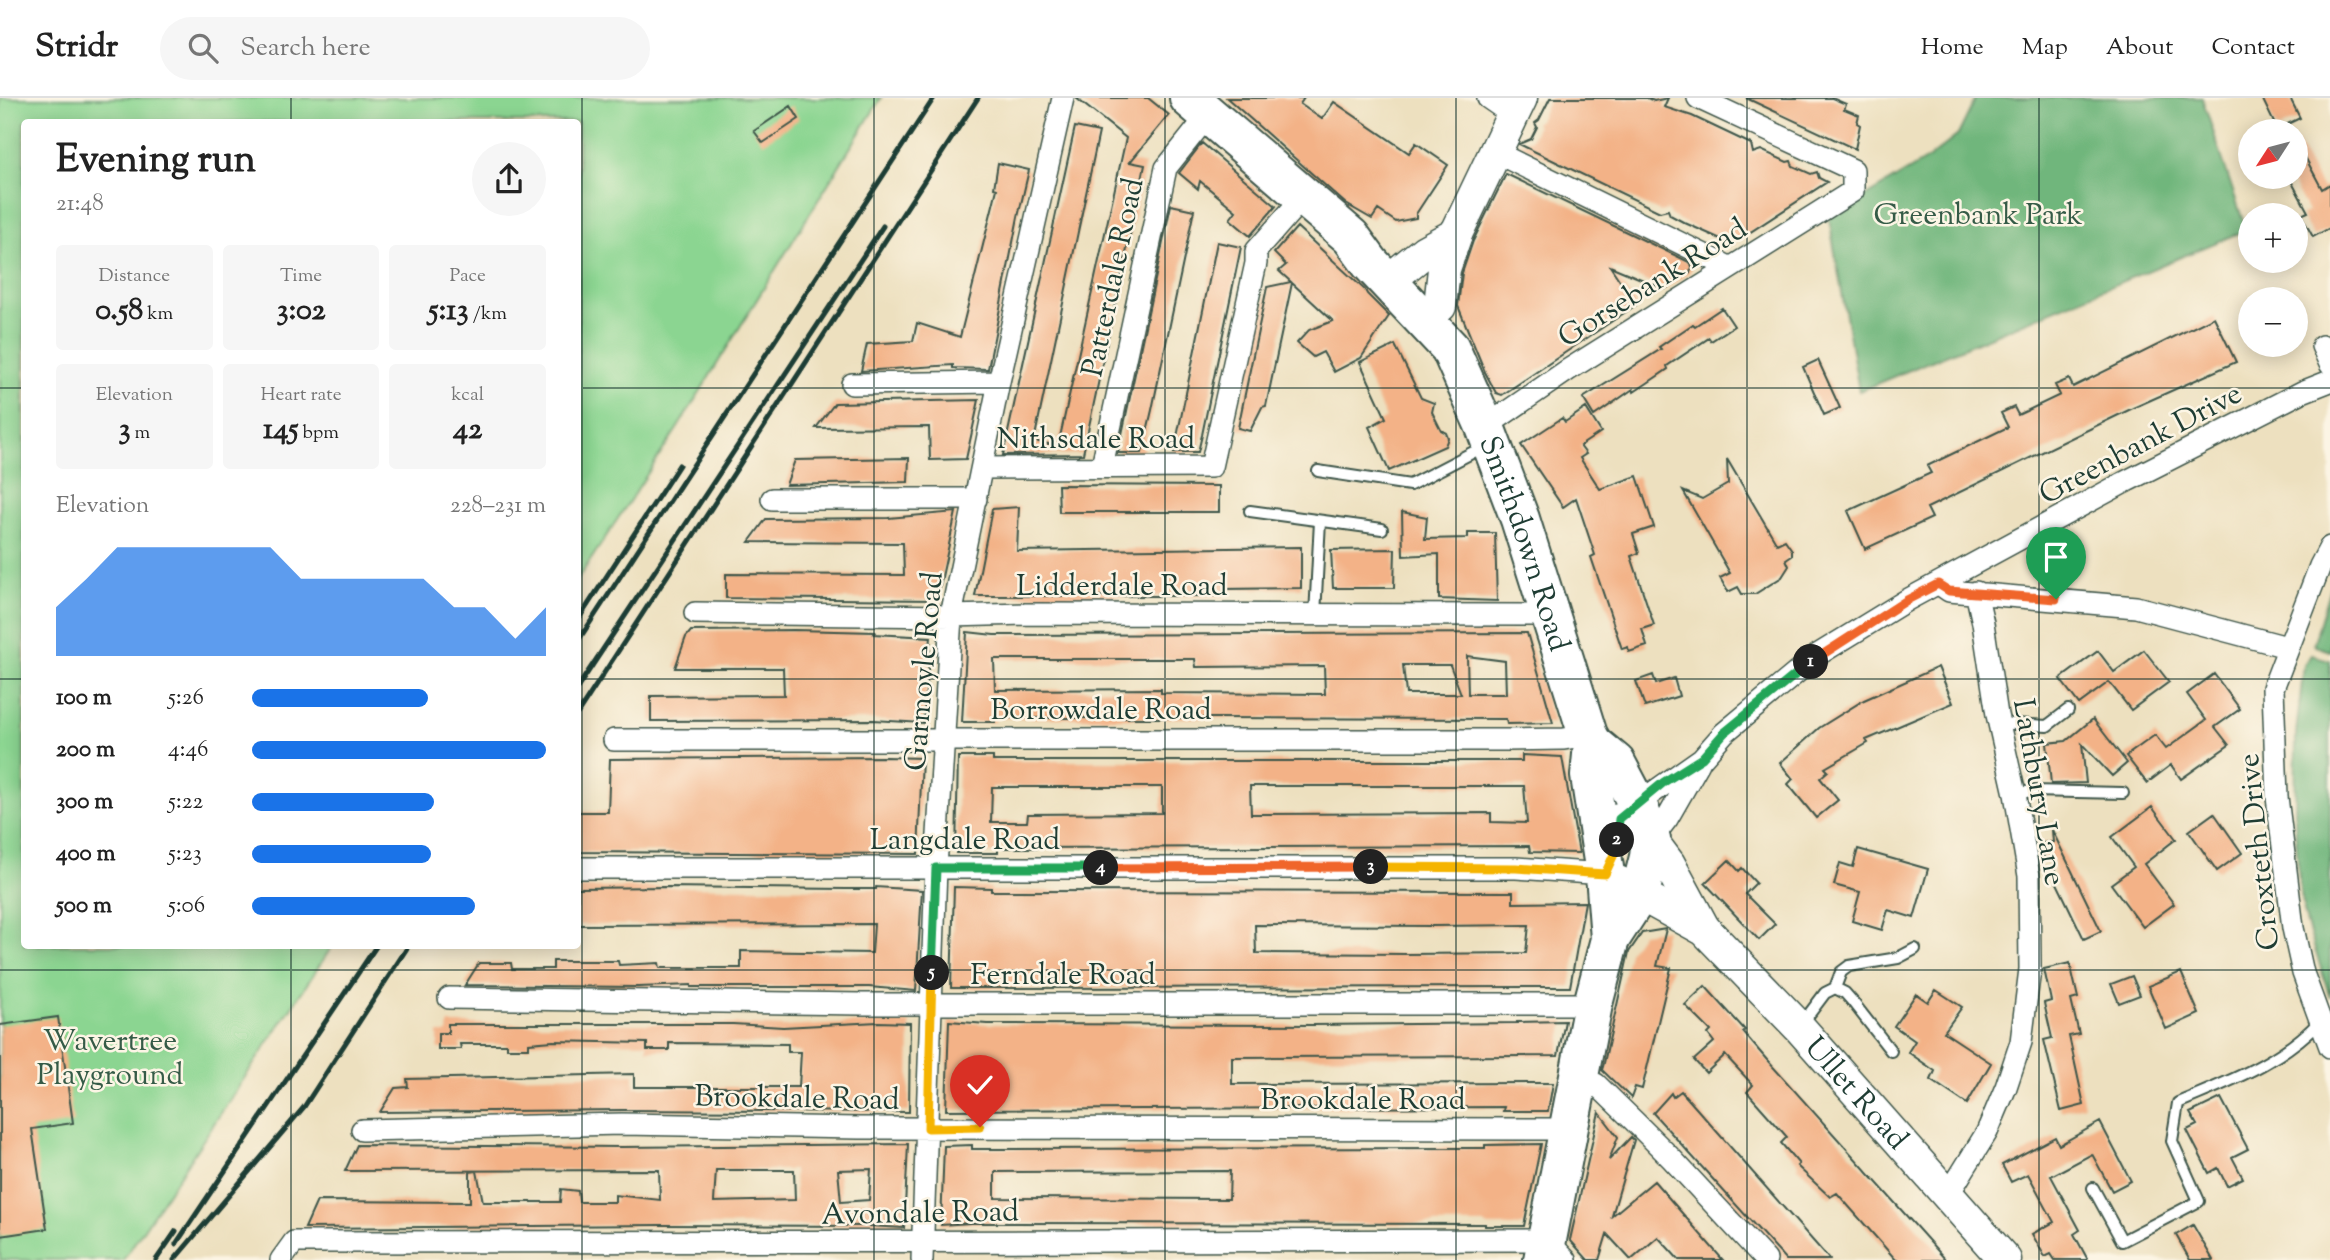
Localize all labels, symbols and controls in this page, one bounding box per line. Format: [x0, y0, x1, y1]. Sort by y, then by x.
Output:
search box [160, 17, 650, 80]
text: Stridr [35, 24, 118, 72]
icon: search [184, 29, 222, 67]
text: Search here [240, 30, 371, 67]
text: Home [1921, 31, 1984, 65]
text: Map [2022, 31, 2068, 65]
text: About [2106, 31, 2173, 65]
text: Contact [2211, 31, 2295, 65]
north arrow [2238, 119, 2308, 189]
map controls [2238, 119, 2308, 357]
text: Evening run [56, 135, 256, 189]
button: share [472, 142, 546, 216]
street label: Patterdale Road [1072, 174, 1157, 381]
text: 21:48 [56, 188, 104, 221]
park label: Greenbank Park [1873, 195, 2083, 238]
button: + [2238, 203, 2308, 273]
street label: Gorsebank Road [1550, 209, 1756, 360]
text: Distance [99, 263, 170, 290]
text: Time [280, 263, 322, 290]
text: Pace [449, 263, 486, 290]
button: − [2238, 287, 2308, 357]
text: 0.58 [95, 290, 143, 333]
text: 3:02 [276, 290, 326, 333]
text: 5:13 [428, 290, 469, 333]
text: km [143, 301, 173, 328]
text: /km [469, 301, 507, 328]
street label: Greenbank Drive [2032, 374, 2250, 517]
text: Elevation [96, 382, 173, 409]
text: Heart rate [260, 382, 342, 409]
text: kcal [451, 382, 484, 409]
text: 3 [118, 409, 131, 452]
text: 145 [263, 409, 299, 452]
text: 42 [453, 409, 482, 452]
street label: Nithsdale Road [997, 419, 1195, 462]
text: m [131, 420, 150, 447]
text: bpm [299, 420, 339, 447]
street label: Smithdown Road [1466, 430, 1579, 657]
text: Elevation [56, 490, 149, 523]
text: 228–231 m [450, 490, 546, 523]
pin [2026, 527, 2086, 599]
icon: arrive [2037, 538, 2075, 576]
street label: Lidderdale Road [1016, 566, 1228, 609]
street label: Garmoyle Road [895, 570, 956, 773]
pin: 1 [1794, 644, 1828, 680]
text: 1 [1807, 648, 1814, 675]
text: 100 m [56, 682, 112, 715]
text: 5:26 [168, 682, 204, 715]
street label: Borrowdale Road [990, 690, 1212, 733]
street label: Lathbury Lane [2000, 696, 2075, 889]
text: 200 m [56, 734, 115, 767]
text: 4:46 [168, 734, 208, 767]
street label: Croxteth Drive [2229, 751, 2292, 952]
text: 300 m [56, 786, 113, 819]
text: 5:22 [168, 786, 203, 819]
street label: Langdale Road [870, 820, 1060, 863]
pin: 2 [1600, 822, 1634, 858]
text: 2 [1612, 826, 1621, 853]
text: 400 m [56, 838, 116, 871]
text: 5:23 [168, 838, 202, 871]
pin: 4 [1084, 850, 1118, 886]
pin: 3 [1354, 850, 1388, 884]
text: 3 [1367, 853, 1374, 880]
text: 4 [1096, 854, 1105, 881]
text: 500 m [56, 890, 112, 923]
text: 5:06 [168, 890, 205, 923]
street label: Ferndale Road [970, 955, 1156, 998]
pin: 5 [914, 956, 950, 990]
text: 5 [928, 959, 935, 986]
park label: Wavertree Playground [36, 1021, 184, 1098]
street label: Ullet Road [1793, 1028, 1917, 1161]
pin [950, 1055, 1010, 1127]
icon: check [961, 1066, 999, 1104]
street label: Brookdale Road [694, 1076, 900, 1123]
street label: Brookdale Road [1260, 1080, 1466, 1123]
street label: Avondale Road [821, 1191, 1019, 1238]

